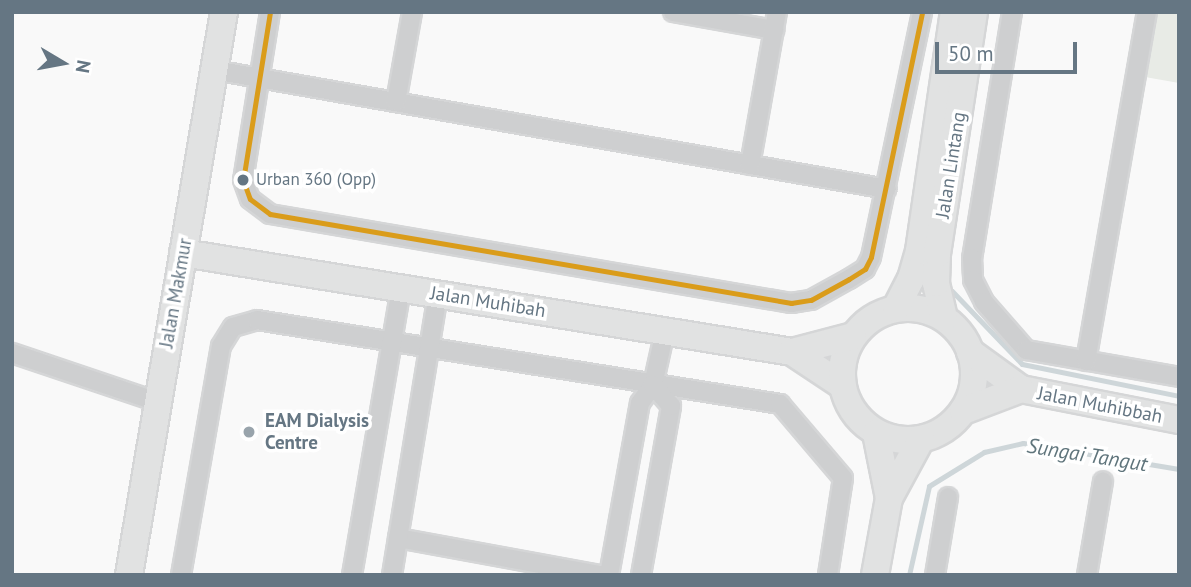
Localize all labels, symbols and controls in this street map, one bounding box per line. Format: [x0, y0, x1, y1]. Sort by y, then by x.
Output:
north arrow [28, 28, 98, 98]
scale bar [939, 28, 1081, 72]
text: 50 m [948, 40, 994, 67]
text: N [71, 58, 97, 75]
street label: Jalan Lintang [931, 110, 971, 220]
place label: Urban 360 (Opp) [256, 170, 376, 190]
marker: Urban 360 (Opp) [236, 173, 250, 187]
street label: Jalan Makmur [155, 236, 197, 350]
street label: Jalan Muhibah [429, 282, 547, 322]
street label: Jalan Muhibbah [1036, 382, 1164, 428]
place label: EAM Dialysis Centre [265, 410, 369, 454]
marker: EAM Dialysis Centre [239, 422, 259, 442]
water label: Sungai Tangut [1025, 433, 1149, 477]

